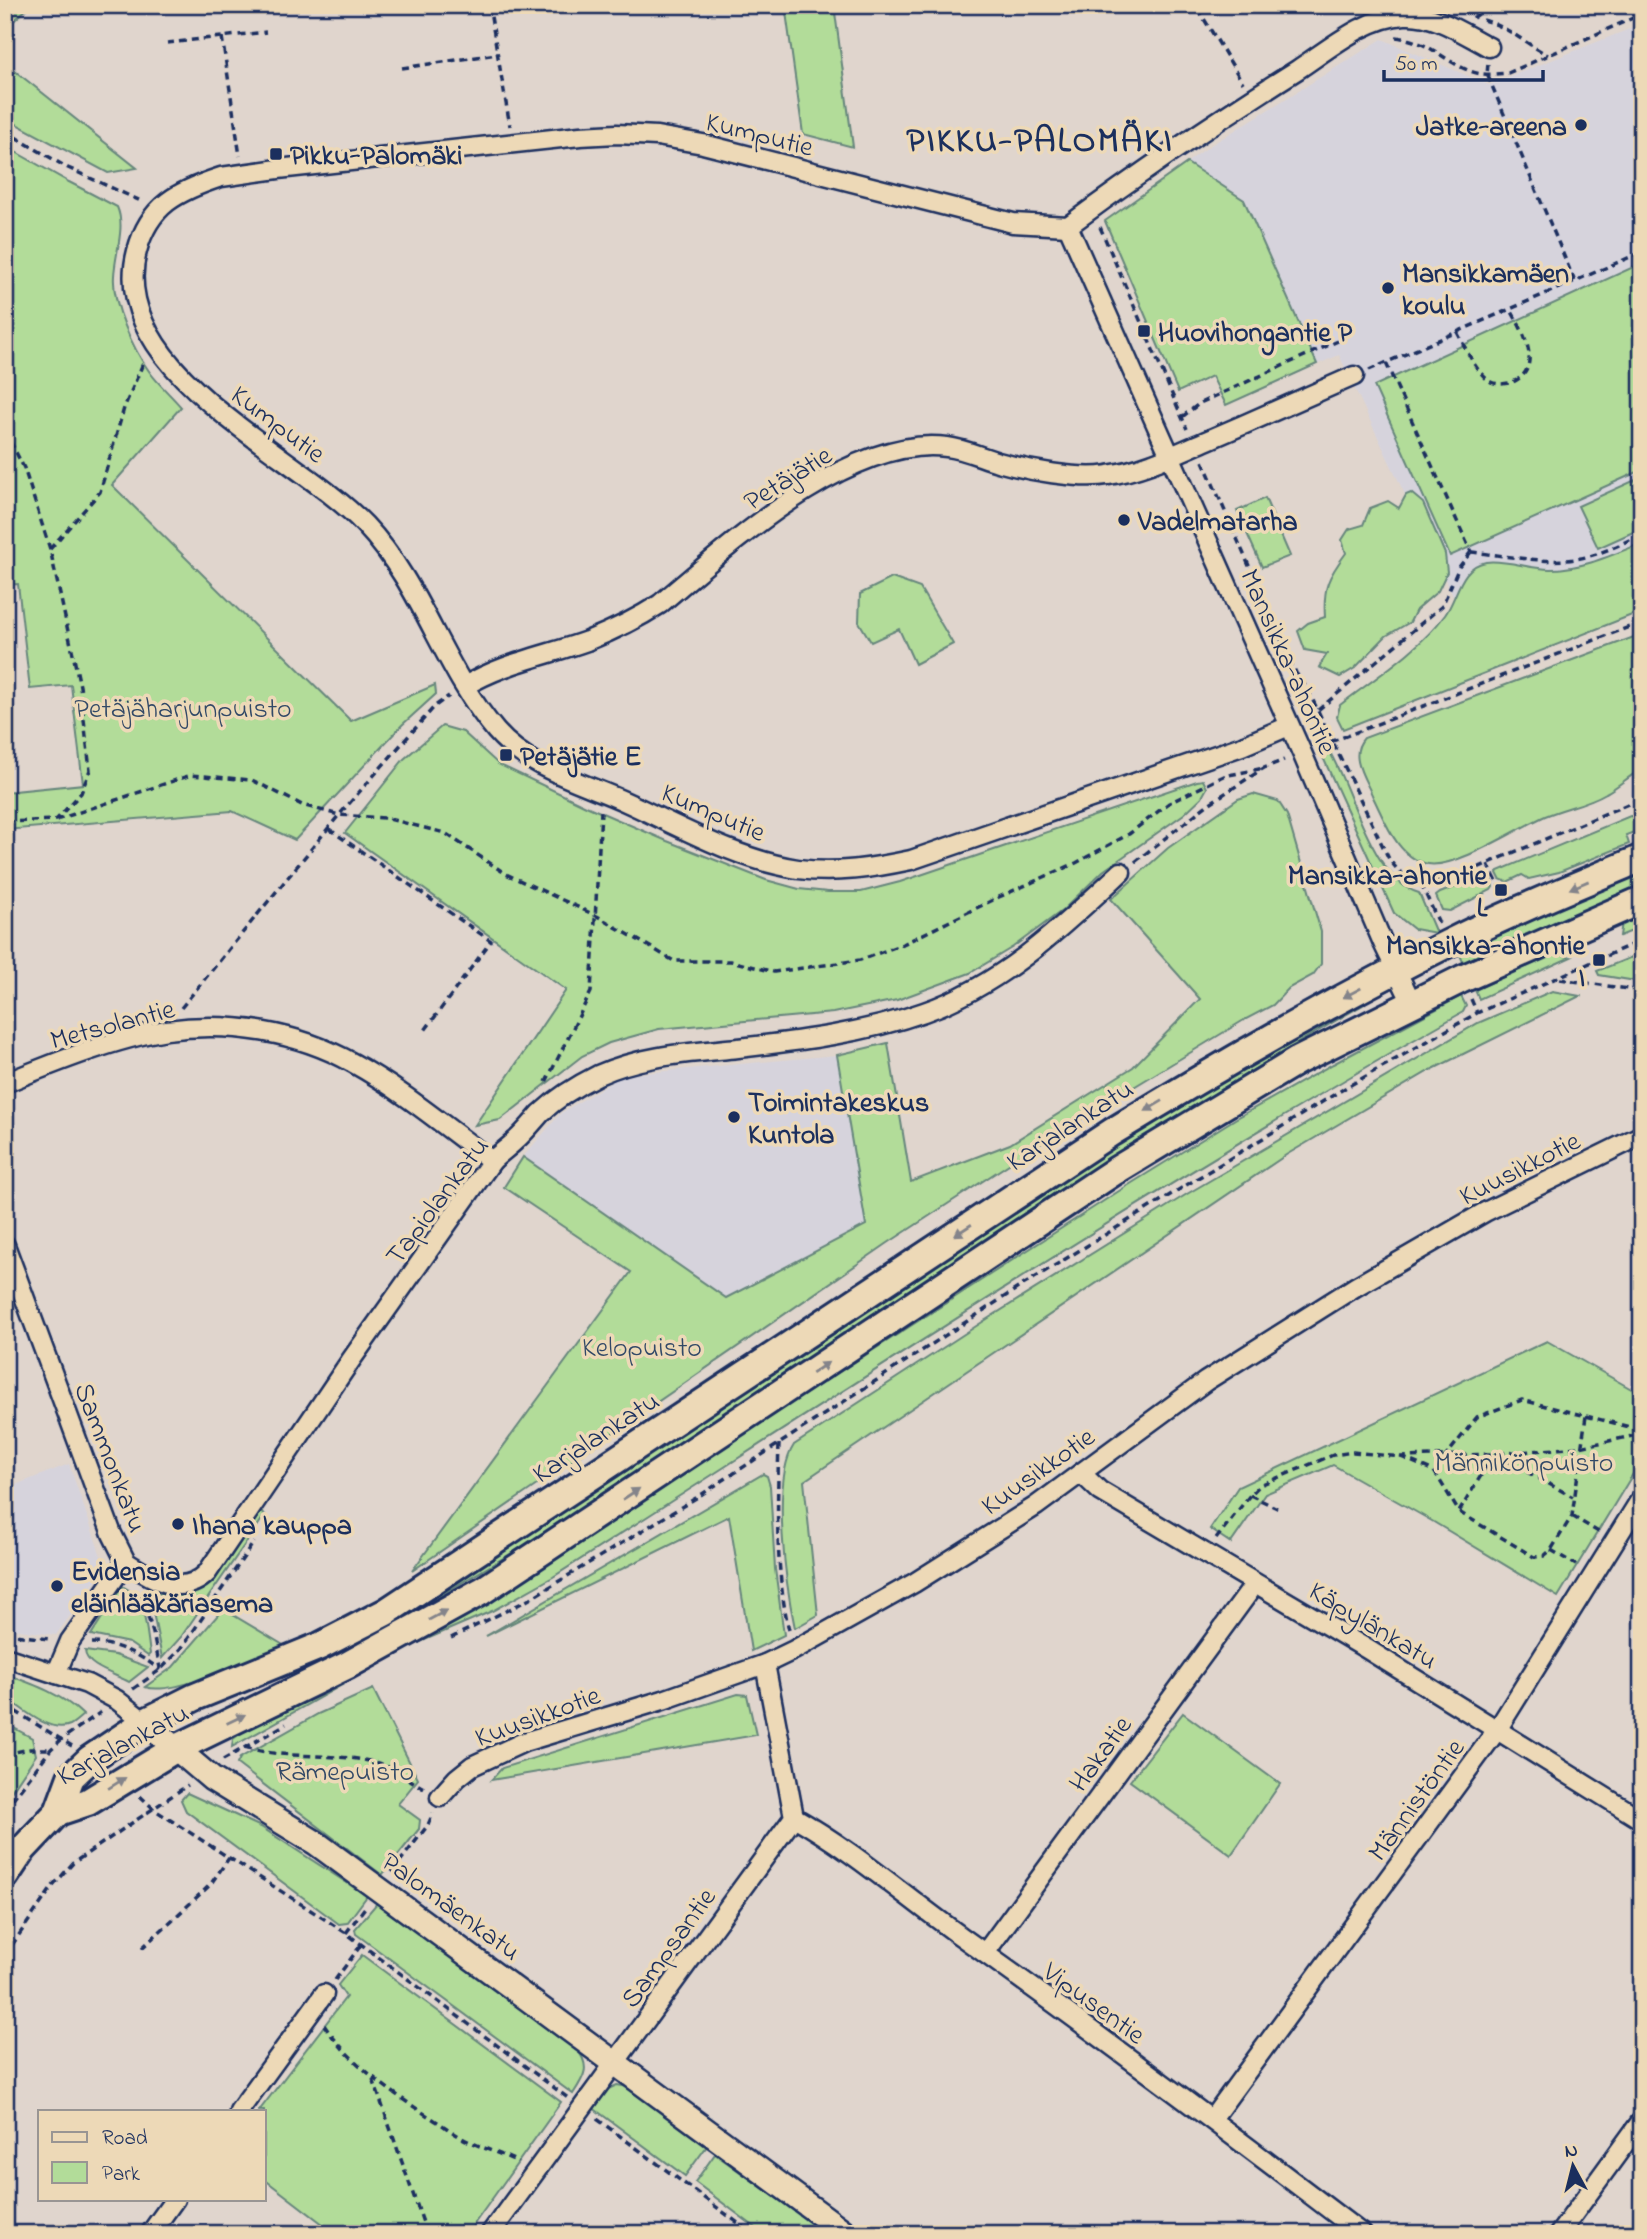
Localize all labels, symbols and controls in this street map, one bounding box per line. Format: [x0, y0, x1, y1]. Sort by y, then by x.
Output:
scale bar [1384, 38, 1544, 82]
text: 50 m [1395, 50, 1438, 80]
street label: Kumputie [701, 103, 818, 170]
place label: Jatke-areena [1416, 108, 1567, 149]
district label: PIKKU-PALOMÄKI [906, 117, 1174, 168]
marker: Jatke-areena [1573, 117, 1589, 133]
place label: Pikku-Palomäki [290, 137, 463, 178]
marker: Pikku-Palomäki [268, 146, 284, 162]
place label: Mansikkamäen koulu [1402, 255, 1569, 328]
marker: Mansikkamäen koulu [1380, 280, 1396, 296]
place label: Huovihongantie P [1158, 314, 1353, 356]
marker: Huovihongantie P [1136, 323, 1152, 339]
street label: Kumputie [221, 377, 333, 475]
street label: Petäjätie [737, 437, 841, 523]
place label: Vadelmatarha [1137, 503, 1298, 544]
marker: Vadelmatarha [1116, 512, 1132, 528]
street label: Mansikka-ahontie [1228, 563, 1346, 762]
park label: Petäjäharjunpuisto [74, 690, 292, 731]
place label: Petäjätie E [520, 738, 641, 779]
marker: Petäjätie E [498, 747, 514, 763]
street label: Kumputie [654, 774, 771, 855]
place label: Mansikka-ahontie L [1288, 857, 1488, 930]
one-way arrow [1568, 879, 1589, 890]
marker: Mansikka-ahontie L [1493, 882, 1509, 898]
place label: Mansikka-ahontie I [1386, 927, 1586, 1000]
marker: Mansikka-ahontie I [1591, 952, 1607, 968]
one-way arrow [1342, 987, 1362, 999]
street label: Metsolantie [46, 990, 180, 1063]
street label: Karjalankatu [999, 1070, 1143, 1183]
place label: Toimintakeskus Kuntola [748, 1084, 929, 1157]
one-way arrow [1145, 1100, 1164, 1112]
marker: Toimintakeskus Kuntola [726, 1109, 742, 1125]
street label: Kuusikkotie [1453, 1122, 1589, 1218]
street label: Tapiolankatu [377, 1129, 501, 1275]
one-way arrow [954, 1223, 973, 1236]
park label: Kelopuisto [582, 1329, 702, 1370]
one-way arrow [811, 1361, 829, 1375]
street label: Sammonkatu [61, 1377, 156, 1539]
street label: Karjalankatu [525, 1382, 669, 1495]
street label: Kuusikkotie [974, 1418, 1105, 1527]
park label: Männikönpuisto [1435, 1444, 1613, 1485]
one-way arrow [621, 1488, 640, 1501]
place label: Ihana kauppa [192, 1507, 352, 1548]
marker: Ihana kauppa [170, 1516, 186, 1532]
place label: Evidensia eläinlääkäriasema [71, 1553, 273, 1626]
street label: Käpylänkatu [1300, 1572, 1444, 1682]
marker: Evidensia eläinlääkäriasema [49, 1578, 65, 1594]
one-way arrow [429, 1609, 448, 1621]
street label: Kuusikkotie [470, 1677, 607, 1760]
street label: Karjalankatu [50, 1694, 197, 1798]
street label: Hakatie [1060, 1708, 1144, 1802]
one-way arrow [226, 1713, 246, 1725]
street label: Männistöntie [1359, 1731, 1477, 1871]
park label: Rämepuisto [276, 1753, 414, 1794]
one-way arrow [108, 1776, 127, 1789]
street label: Palomäenkatu [372, 1843, 528, 1973]
street label: Sampsantie [612, 1880, 728, 2018]
street label: Vipusentie [1032, 1953, 1153, 2056]
legend [38, 2110, 266, 2200]
text: Road [102, 2124, 148, 2154]
north arrow [1538, 2130, 1608, 2200]
text: N [1563, 2137, 1579, 2166]
text: Park [102, 2160, 141, 2190]

